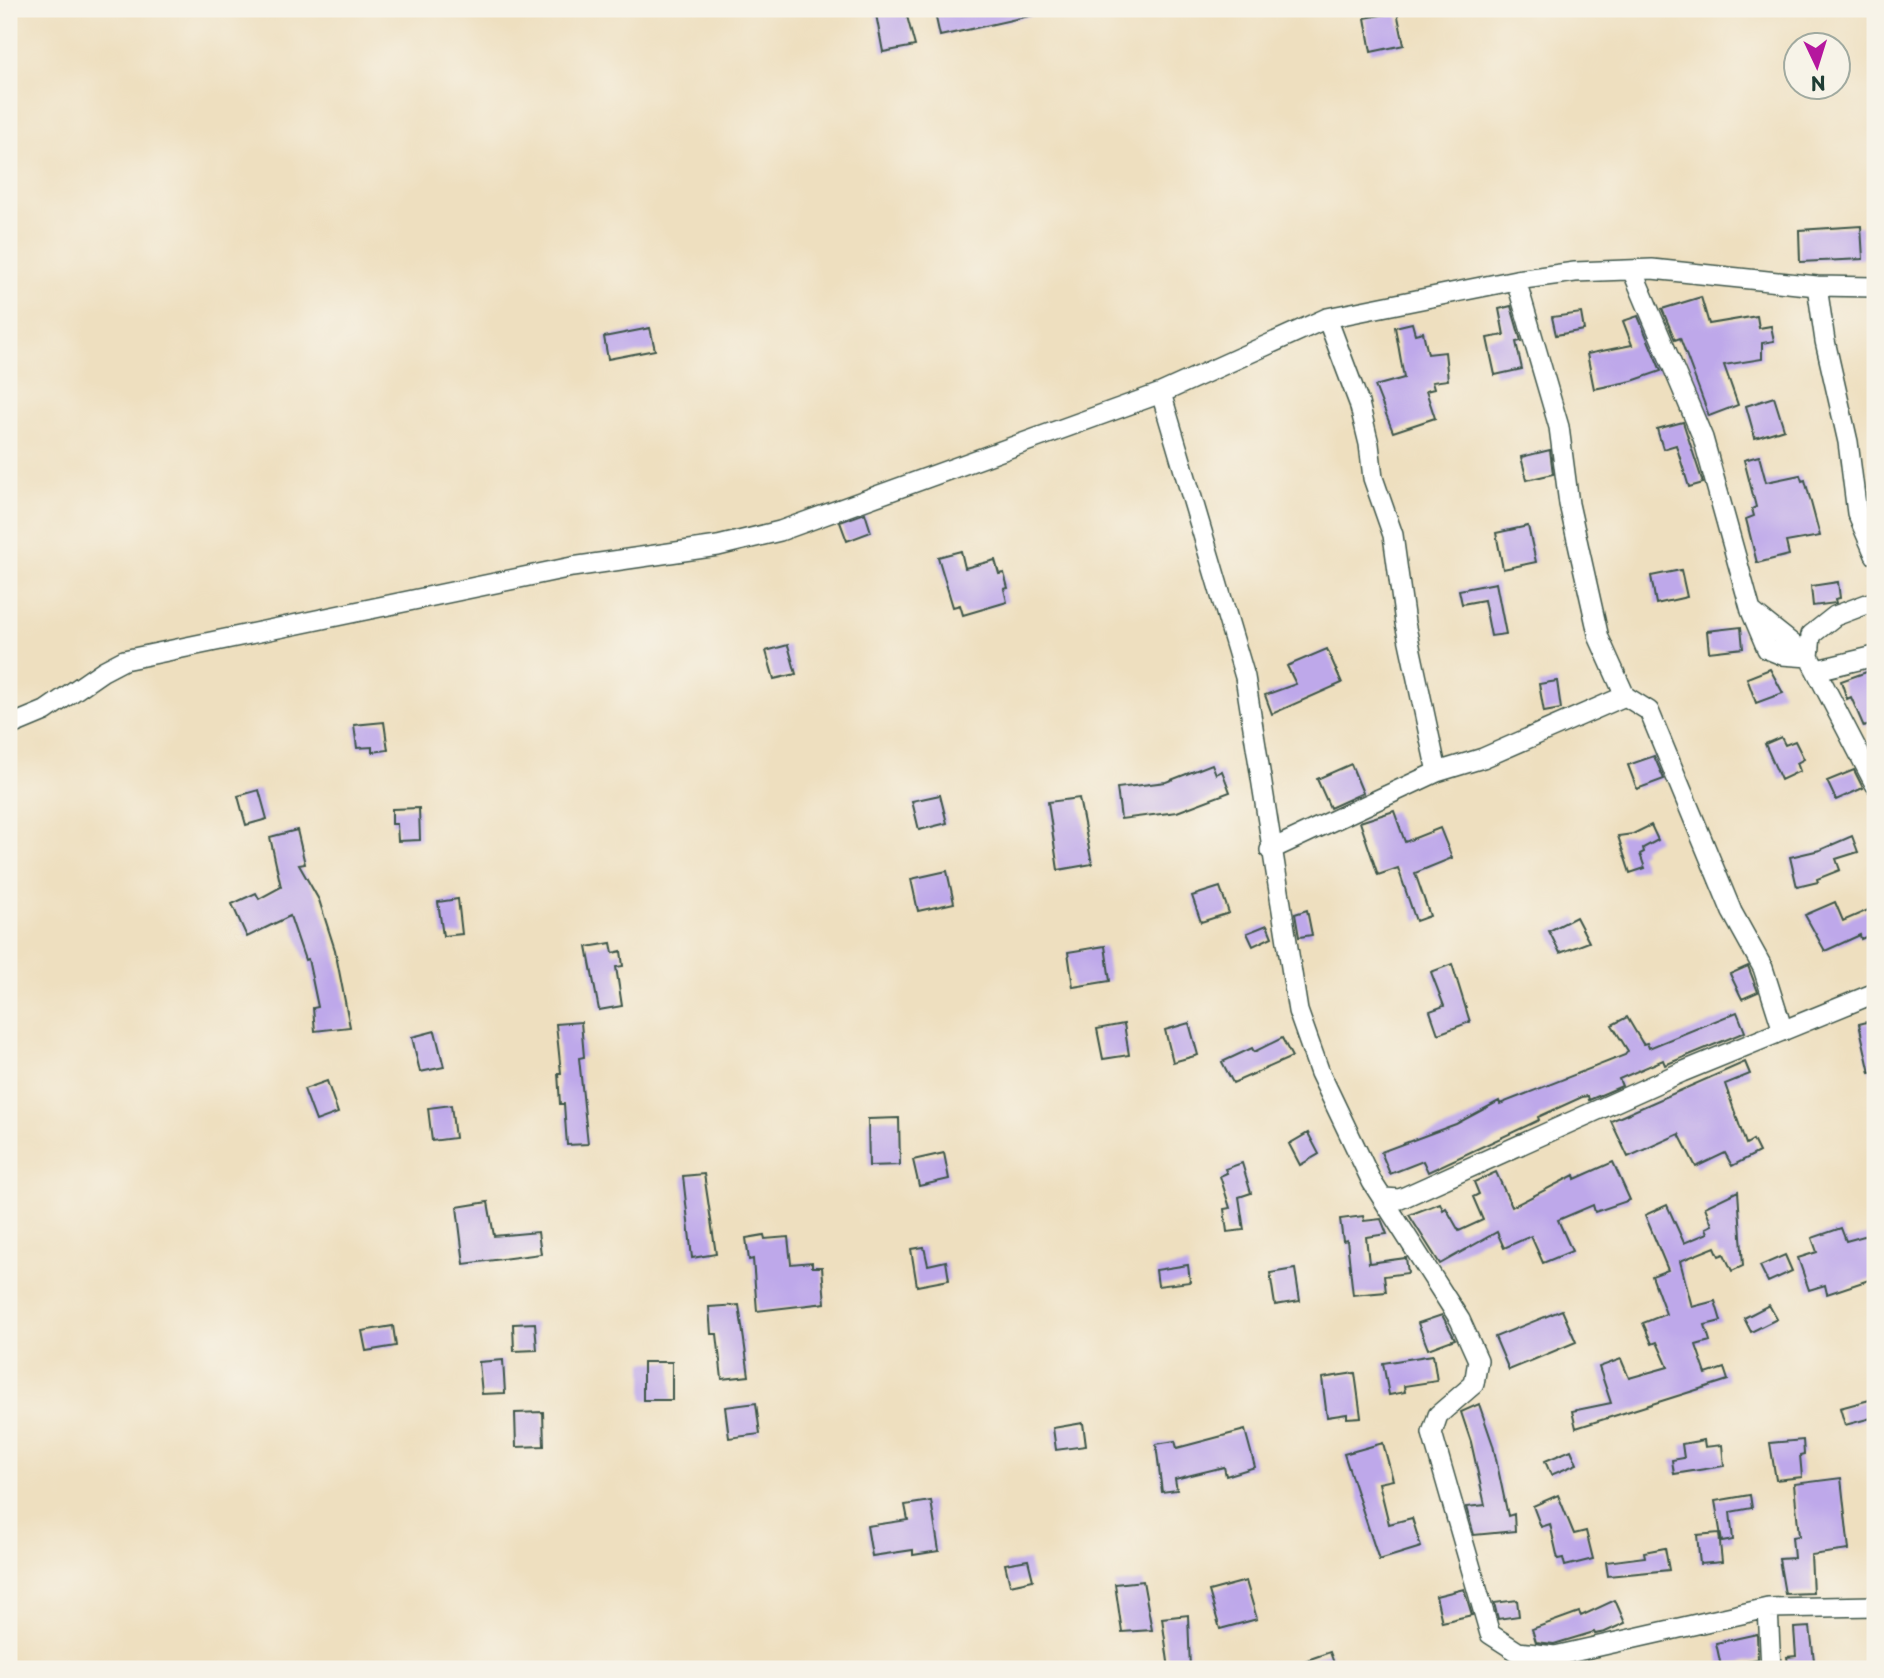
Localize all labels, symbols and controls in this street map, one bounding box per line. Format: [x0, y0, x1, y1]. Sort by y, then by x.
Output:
north arrow [1783, 32, 1853, 102]
text: N [1810, 69, 1827, 98]

